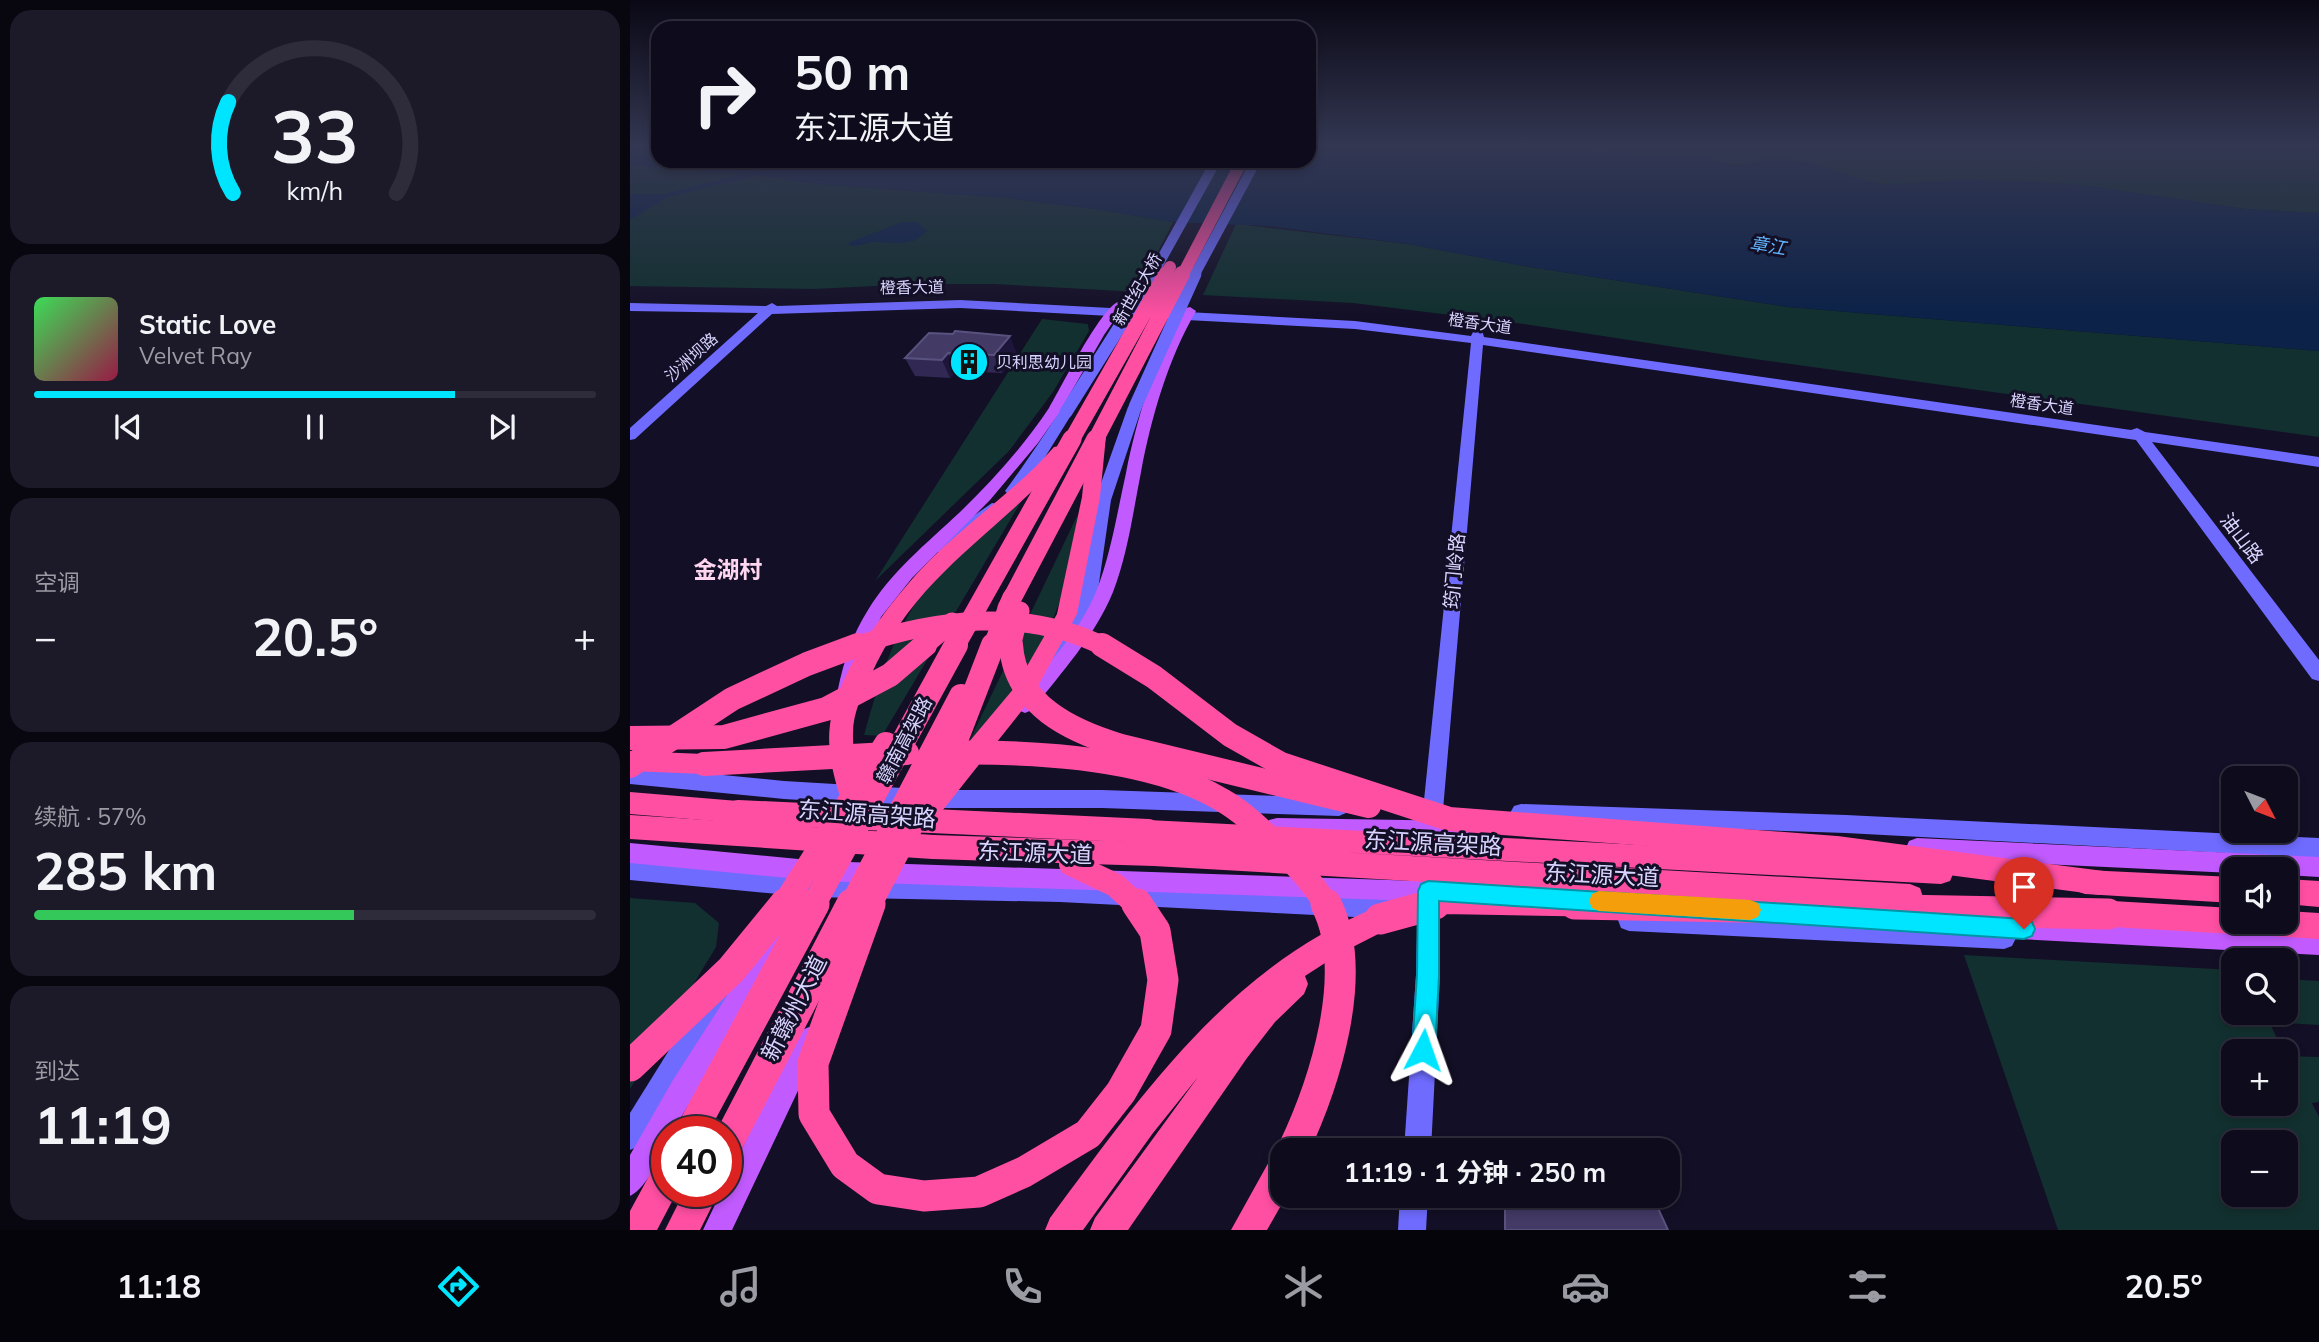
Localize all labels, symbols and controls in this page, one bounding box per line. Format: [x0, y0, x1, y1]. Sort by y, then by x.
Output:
text: 50 m [794, 41, 910, 102]
icon: right [679, 49, 770, 140]
text: 33 [271, 90, 359, 181]
text: 东江源大道 [794, 107, 954, 147]
text: km/h [287, 175, 343, 206]
water label: 章江 [1749, 231, 1790, 260]
street label: 新世纪大桥 [1108, 249, 1166, 329]
street label: 橙香大道 [880, 276, 944, 298]
text: Static Love [139, 308, 276, 341]
street label: 橙香大道 [1447, 309, 1513, 337]
street label: 沙洲坝路 [661, 328, 721, 386]
text: Velvet Ray [139, 341, 252, 370]
building icon: 贝利思幼儿园 [948, 341, 990, 383]
place label: 贝利思幼儿园 [996, 352, 1092, 372]
street label: 橙香大道 [2009, 390, 2075, 418]
icon: previous [109, 408, 147, 446]
icon: pause [296, 408, 334, 446]
icon: next [483, 408, 521, 446]
street label: 油山路 [2215, 508, 2269, 568]
street label: 筠门岭路 [1439, 532, 1469, 610]
district label: 金湖村 [694, 555, 763, 584]
text: 空调 [34, 568, 80, 597]
text: 20.5° [252, 604, 378, 669]
text: − [34, 613, 57, 661]
text: + [573, 613, 596, 661]
street label: 赣南高架路 [871, 692, 937, 788]
north arrow [2221, 766, 2298, 844]
map controls [2221, 766, 2298, 1207]
street label: 东江源高架路 [797, 794, 937, 833]
text: 续航 · 57% [34, 802, 146, 831]
street label: 东江源高架路 [1363, 824, 1503, 861]
street label: 东江源大道 [977, 836, 1093, 869]
text: 285 km [34, 838, 217, 903]
street label: 东江源大道 [1544, 857, 1660, 892]
pin [1994, 857, 2054, 929]
button: sound [2221, 857, 2298, 934]
icon: arrive [2005, 868, 2043, 906]
button: search [2221, 948, 2298, 1025]
street label: 新赣州大道 [755, 950, 833, 1066]
position arrow [1386, 1013, 1460, 1087]
button: + [2221, 1039, 2298, 1116]
text: 到达 [34, 1056, 80, 1085]
text: 11:19 [34, 1092, 172, 1157]
speed limit sign: 40 [651, 1116, 742, 1207]
button: − [2221, 1130, 2298, 1207]
text: 11:19 · 1 分钟 · 250 m [1344, 1156, 1606, 1189]
icon: directions [434, 1262, 483, 1311]
icon: music [716, 1262, 765, 1311]
icon: phone [998, 1262, 1047, 1311]
icon: climate [1279, 1262, 1328, 1311]
icon: car [1561, 1262, 1610, 1311]
icon: filters [1843, 1262, 1892, 1311]
text: 11:18 [116, 1266, 201, 1306]
text: 20.5° [2125, 1266, 2203, 1306]

